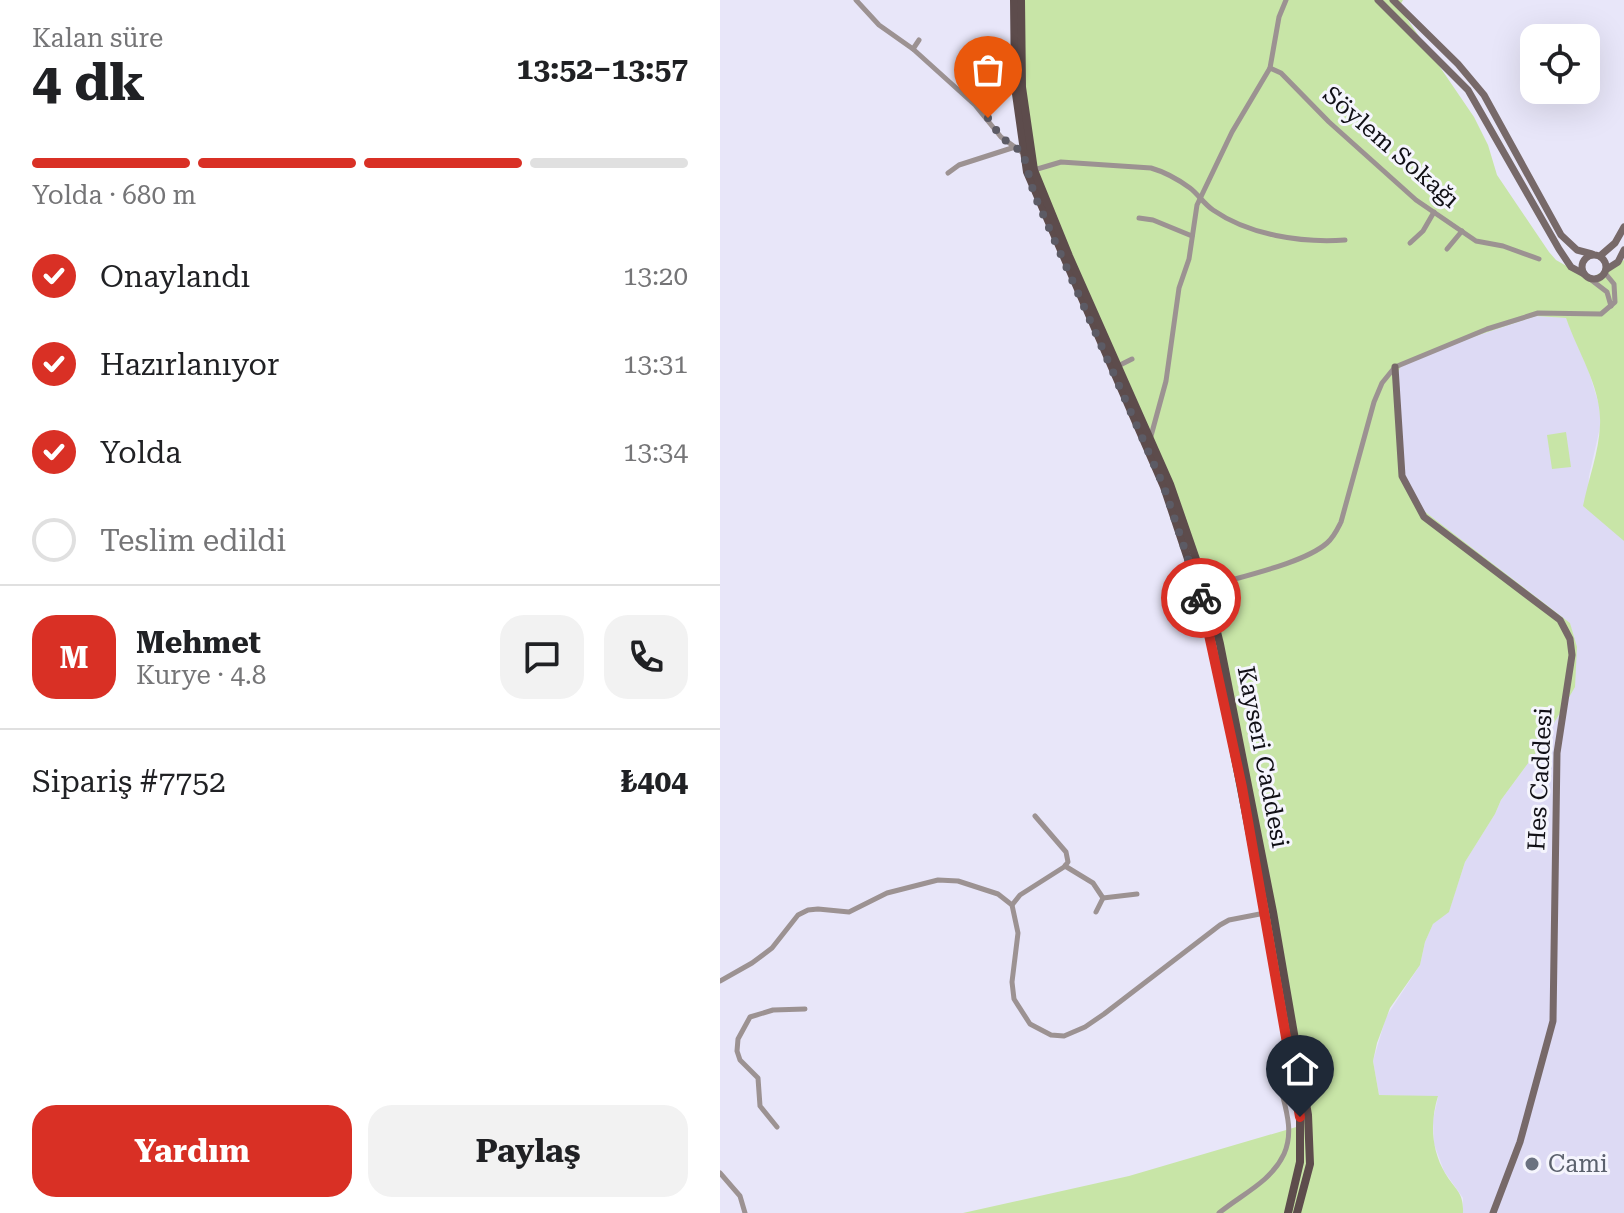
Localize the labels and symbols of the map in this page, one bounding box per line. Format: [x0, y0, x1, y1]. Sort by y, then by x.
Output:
pin [954, 36, 1022, 118]
street label: Söylem Sokağı [1317, 80, 1465, 214]
courier [1161, 558, 1241, 638]
street label: Kayseri Caddesi [1232, 664, 1294, 851]
street label: Hes Caddesi [1522, 706, 1558, 851]
pin [1266, 1035, 1334, 1117]
place label: Cami [1548, 1150, 1608, 1178]
marker: Cami [1523, 1155, 1541, 1173]

